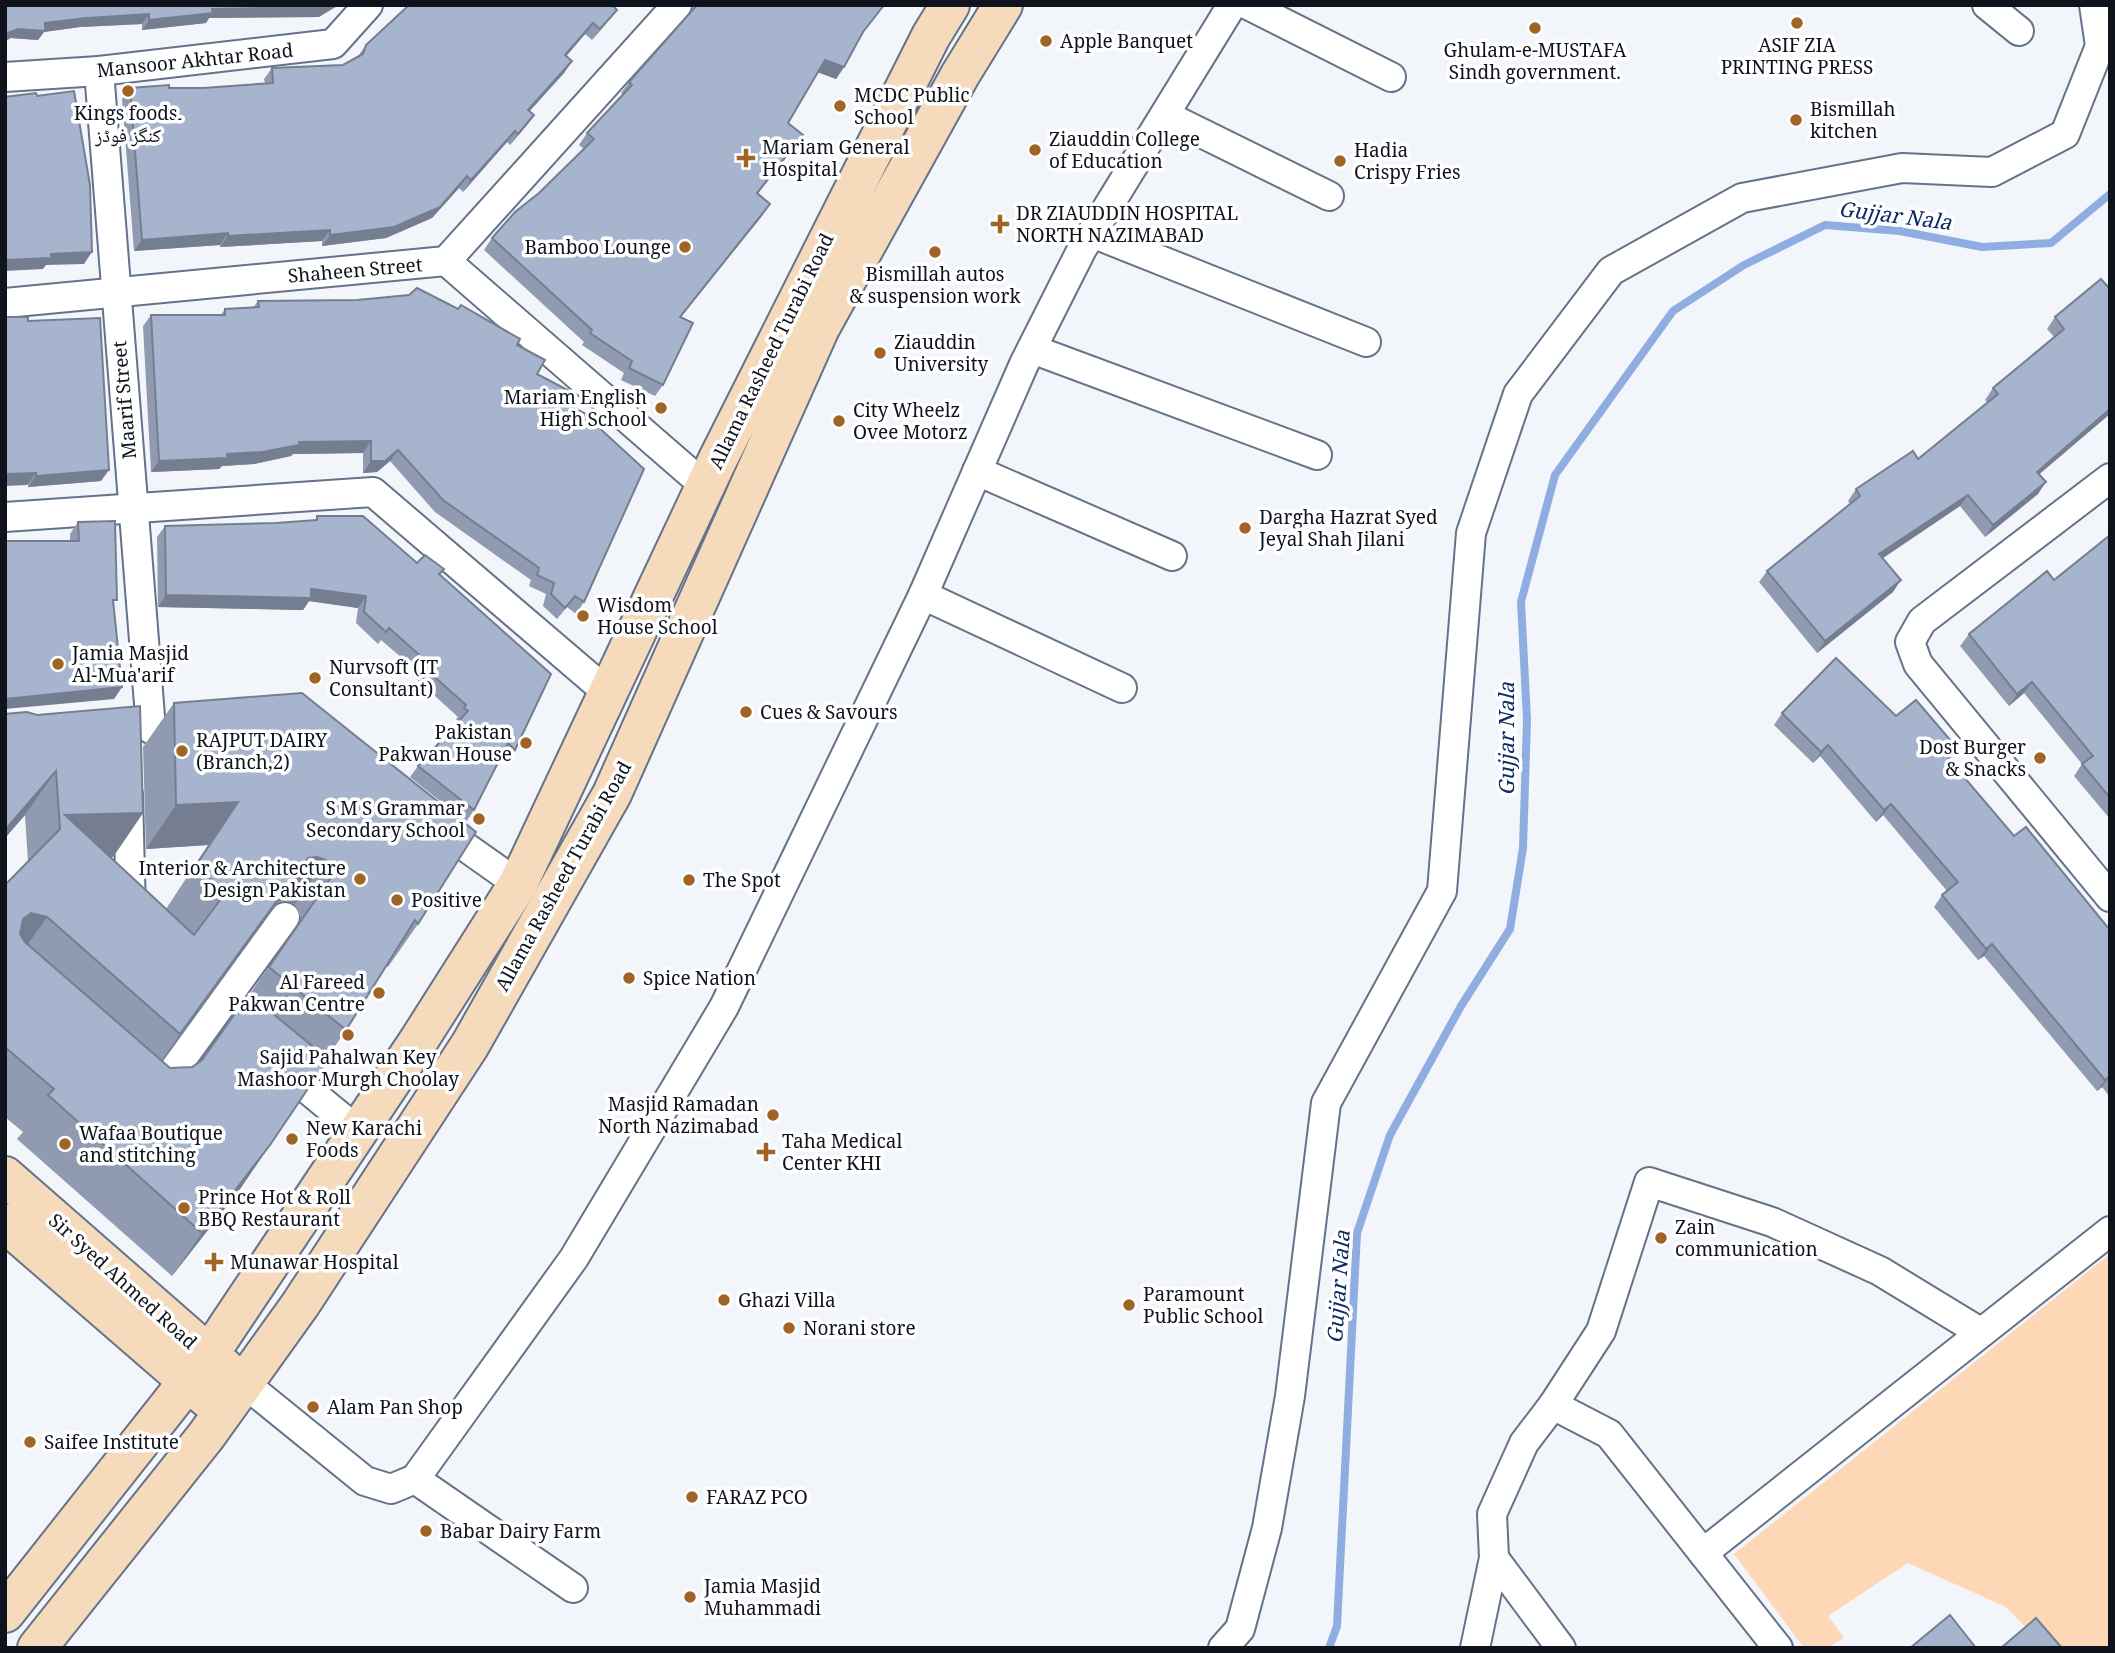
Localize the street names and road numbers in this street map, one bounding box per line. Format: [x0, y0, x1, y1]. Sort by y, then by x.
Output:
street label: Mansoor Akhtar Road [96, 37, 295, 89]
street label: Allama Rasheed Turabi Road [702, 228, 845, 476]
street label: Shaheen Street [287, 251, 424, 295]
street label: Maarif Street [106, 339, 148, 460]
street label: Allama Rasheed Turabi Road [489, 756, 643, 999]
street label: Sir Syed Ahmed Road [39, 1207, 203, 1359]

